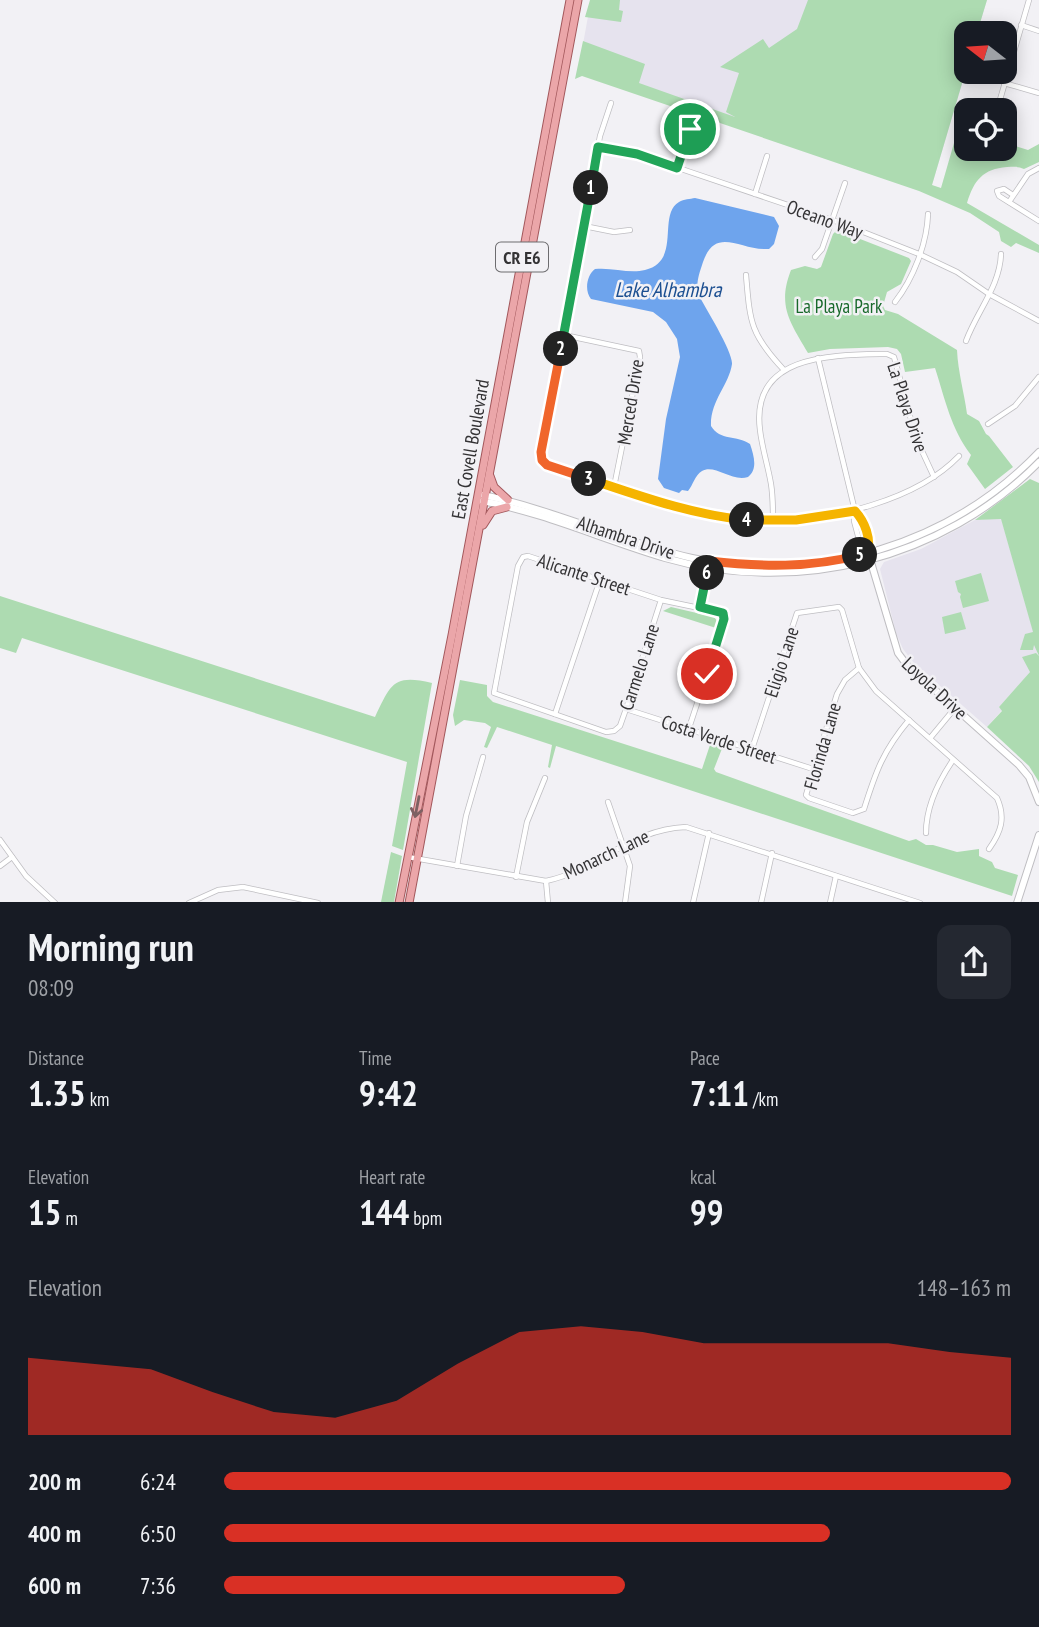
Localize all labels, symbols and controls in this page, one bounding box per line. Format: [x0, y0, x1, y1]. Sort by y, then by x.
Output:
north arrow [954, 21, 1017, 84]
map controls [954, 21, 1017, 161]
button: locate [954, 98, 1017, 161]
pin [660, 99, 720, 159]
icon: arrive [671, 110, 709, 148]
pin: 1 [574, 170, 608, 206]
text: 1 [586, 175, 595, 199]
street label: Oceano Way [784, 194, 867, 244]
road number: CR E6 [496, 243, 548, 272]
water label: Lake Alhambra [615, 276, 723, 303]
park label: La Playa Park [796, 294, 883, 318]
pin: 2 [544, 332, 578, 366]
text: 2 [556, 336, 565, 360]
street label: Merced Drive [611, 357, 649, 446]
street label: La Playa Drive [882, 359, 934, 455]
street label: East Covell Boulevard [446, 377, 494, 521]
pin: 3 [572, 462, 606, 496]
text: 3 [584, 466, 593, 490]
pin: 4 [730, 503, 764, 538]
text: 4 [742, 507, 751, 531]
street label: Alhambra Drive [574, 510, 678, 564]
pin: 5 [842, 538, 878, 572]
text: 5 [855, 542, 864, 566]
street label: Alicante Street [534, 548, 634, 601]
pin: 6 [690, 556, 724, 590]
text: 6 [702, 560, 711, 584]
street label: Carmelo Lane [614, 621, 664, 713]
street label: Eligio Lane [758, 624, 804, 700]
pin [677, 644, 737, 704]
street label: Loyola Drive [897, 652, 973, 724]
icon: check [688, 655, 726, 693]
street label: Florinda Lane [798, 700, 846, 792]
street label: Costa Verde Street [658, 709, 780, 769]
one-way arrow [410, 795, 424, 818]
street label: Monarch Lane [559, 824, 653, 884]
text: Morning run [28, 922, 194, 971]
button: share [937, 925, 1011, 999]
text: 08:09 [28, 973, 74, 1002]
text: Distance [28, 1046, 84, 1070]
text: Time [359, 1046, 392, 1070]
text: Pace [690, 1046, 720, 1070]
text: 1.35 [28, 1070, 86, 1116]
text: 9:42 [359, 1070, 418, 1116]
text: 7:11 [690, 1070, 749, 1116]
text: km [86, 1087, 109, 1111]
text: /km [749, 1087, 778, 1111]
text: Elevation [28, 1165, 89, 1189]
text: Heart rate [359, 1165, 425, 1189]
text: kcal [690, 1165, 716, 1189]
text: 15 [28, 1189, 61, 1235]
text: 144 [359, 1189, 409, 1235]
text: 99 [690, 1189, 723, 1235]
text: m [61, 1206, 78, 1230]
text: bpm [409, 1206, 442, 1230]
text: Elevation [28, 1273, 102, 1302]
text: 148–163 m [917, 1273, 1011, 1302]
text: 200 m [28, 1467, 81, 1496]
text: 6:24 [140, 1467, 176, 1496]
text: 400 m [28, 1519, 81, 1548]
text: 6:50 [140, 1519, 176, 1548]
text: 600 m [28, 1571, 81, 1600]
text: 7:36 [140, 1571, 176, 1600]

